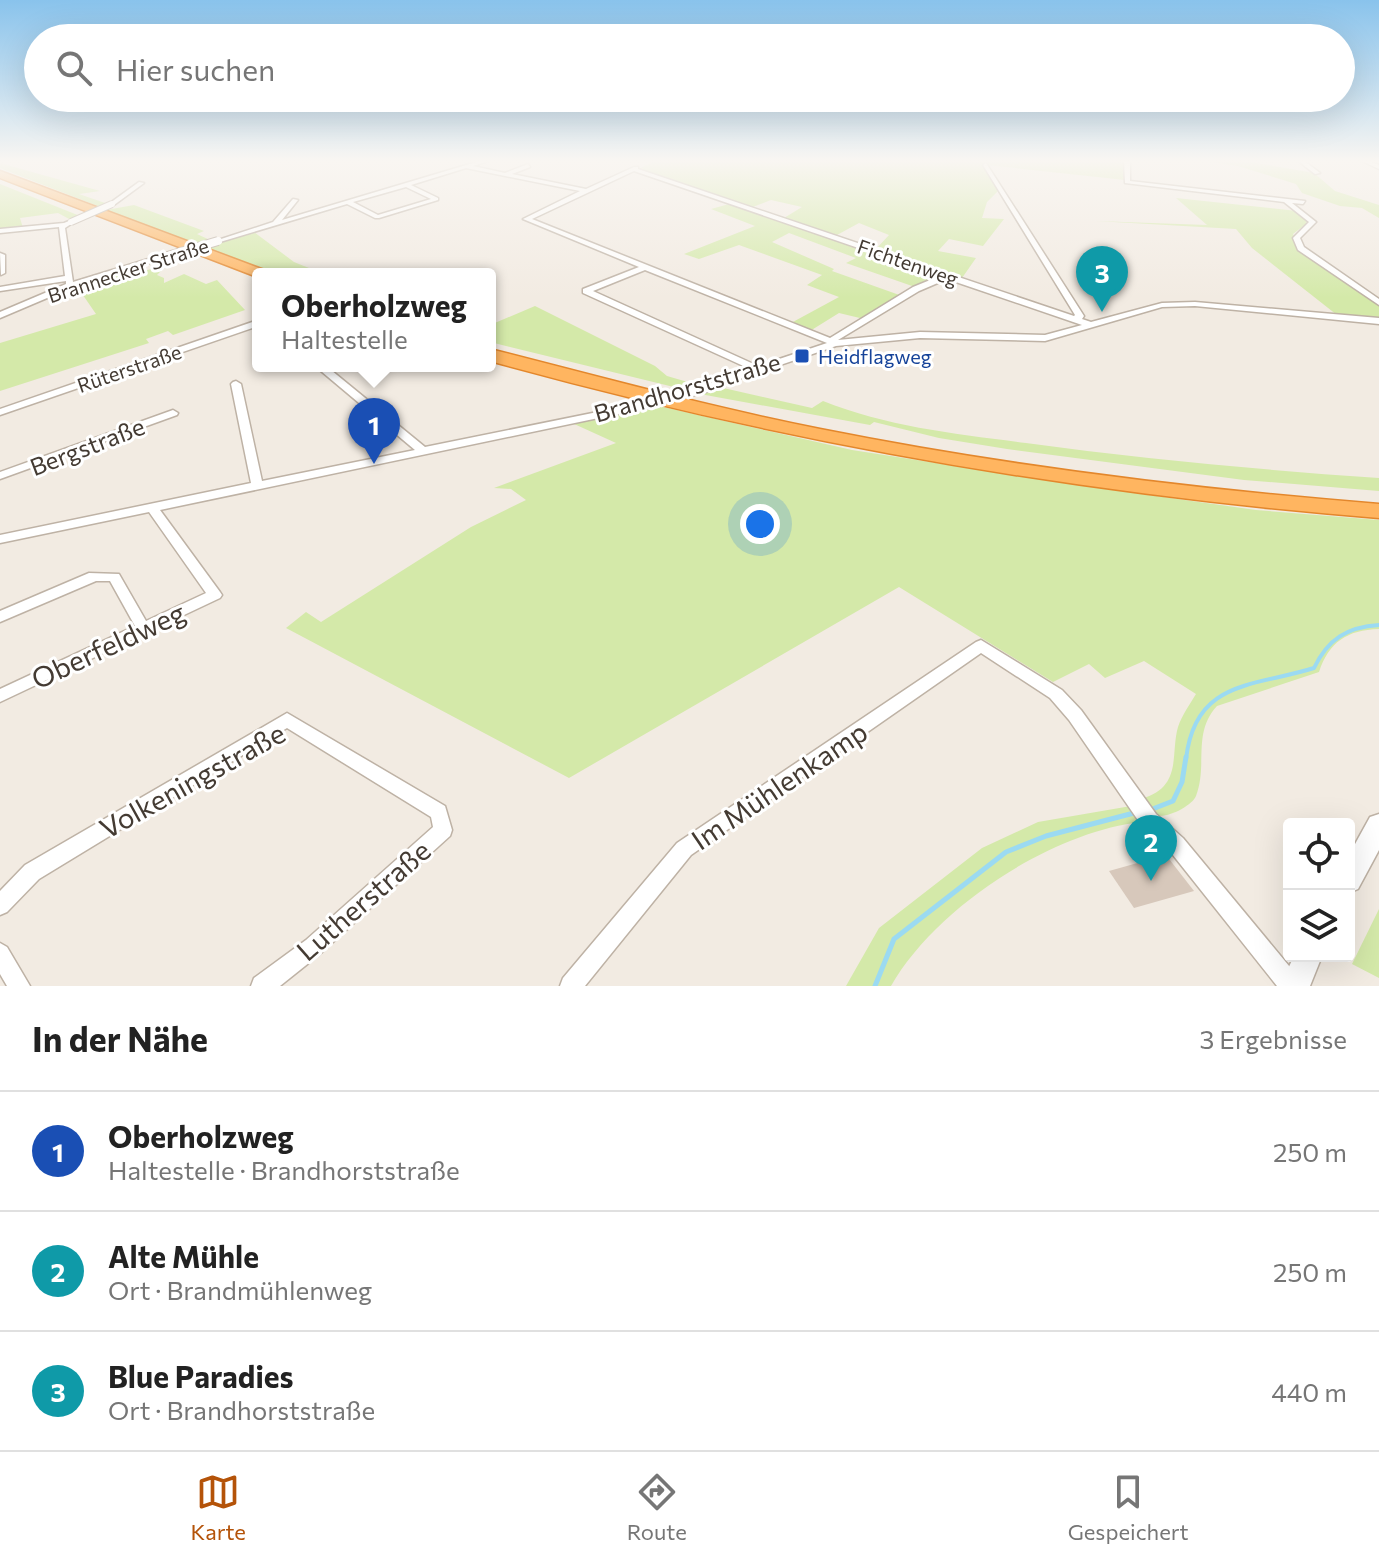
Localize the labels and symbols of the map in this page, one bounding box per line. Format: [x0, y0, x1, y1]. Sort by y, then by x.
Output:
street label: Brannecker Straße [44, 233, 212, 307]
street label: Fichtenweg [855, 234, 962, 290]
pin: 3 [1076, 246, 1128, 312]
street label: Rüterstraße [74, 339, 184, 397]
place label: Heidflagweg [818, 344, 932, 368]
street label: Brandhorststraße [590, 346, 784, 428]
marker: Heidflagweg [793, 347, 811, 365]
pin: 1 [348, 398, 400, 464]
street label: Bergstraße [26, 411, 148, 481]
your location [740, 504, 780, 544]
street label: Oberfeldweg [26, 595, 190, 695]
street label: Im Mühlenkamp [685, 714, 873, 856]
street label: Volkeningstraße [94, 715, 290, 845]
pin: 2 [1125, 815, 1177, 881]
street label: Lutherstraße [289, 833, 437, 967]

